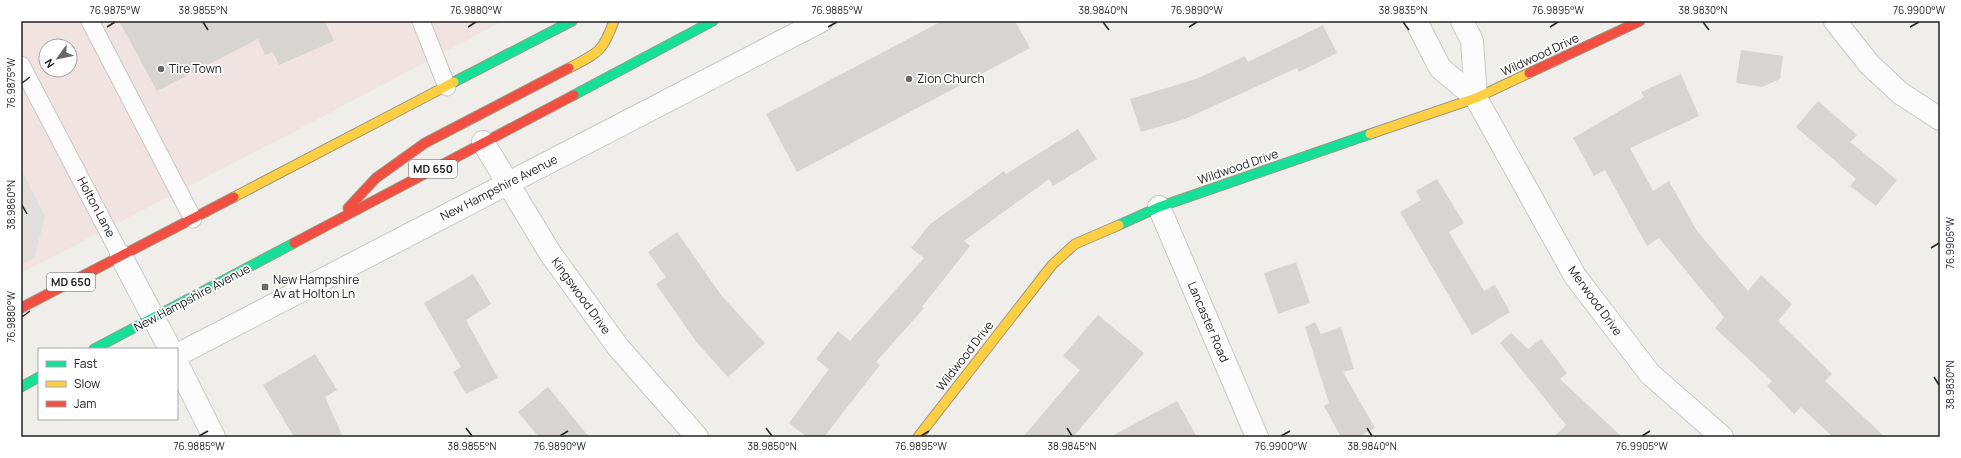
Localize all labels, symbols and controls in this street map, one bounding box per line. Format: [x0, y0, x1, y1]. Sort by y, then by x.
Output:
text: 76.9875°W [90, 3, 141, 17]
text: 38.9855°N [179, 3, 228, 17]
text: 76.9880°W [450, 3, 502, 17]
text: 76.9885°W [811, 3, 863, 17]
text: 38.9840°N [1078, 3, 1128, 17]
text: 76.9890°W [1171, 3, 1224, 17]
text: 38.9835°N [1379, 3, 1427, 17]
text: 76.9895°W [1532, 3, 1584, 17]
text: 38.9830°N [1679, 3, 1728, 17]
text: 76.9900°W [1893, 3, 1946, 17]
street label: Wildwood Drive [1498, 29, 1582, 80]
north arrow [38, 38, 78, 78]
text: N [41, 56, 58, 71]
text: 76.9875°W [4, 57, 18, 108]
place label: Tire Town [169, 60, 222, 77]
marker: Tire Town [156, 64, 166, 74]
place label: Zion Church [917, 70, 985, 87]
marker: Zion Church [904, 74, 914, 84]
street label: Wildwood Drive [1195, 145, 1281, 188]
street label: New Hampshire Avenue [437, 151, 560, 225]
road number: MD 650 [409, 160, 457, 178]
street label: Holton Lane [73, 174, 119, 240]
text: 38.9860°N [4, 180, 18, 230]
text: 76.9905°W [1943, 216, 1957, 269]
street label: Kingswood Drive [548, 254, 615, 337]
street label: New Hampshire Avenue [131, 260, 253, 335]
street label: Merwood Drive [1564, 262, 1626, 339]
place label: New Hampshire Av at Holton Ln [273, 271, 359, 302]
road number: MD 650 [47, 273, 95, 291]
street label: Lancaster Road [1184, 279, 1233, 365]
marker: New Hampshire Av at Holton Ln [260, 282, 270, 292]
text: 76.9880°W [4, 291, 18, 343]
street label: Wildwood Drive [932, 317, 997, 394]
legend [38, 348, 178, 420]
text: Fast [74, 355, 98, 372]
text: 38.9830°N [1943, 360, 1957, 409]
text: Slow [74, 375, 100, 392]
text: Jam [74, 395, 96, 412]
text: 76.9885°W [173, 439, 225, 453]
text: 38.9855°N [448, 439, 497, 453]
text: 76.9890°W [534, 439, 587, 453]
text: 38.9850°N [747, 439, 797, 453]
text: 76.9895°W [895, 439, 947, 453]
text: 38.9845°N [1048, 439, 1097, 453]
text: 76.9900°W [1255, 439, 1308, 453]
text: 38.9840°N [1347, 439, 1397, 453]
text: 76.9905°W [1616, 439, 1669, 453]

